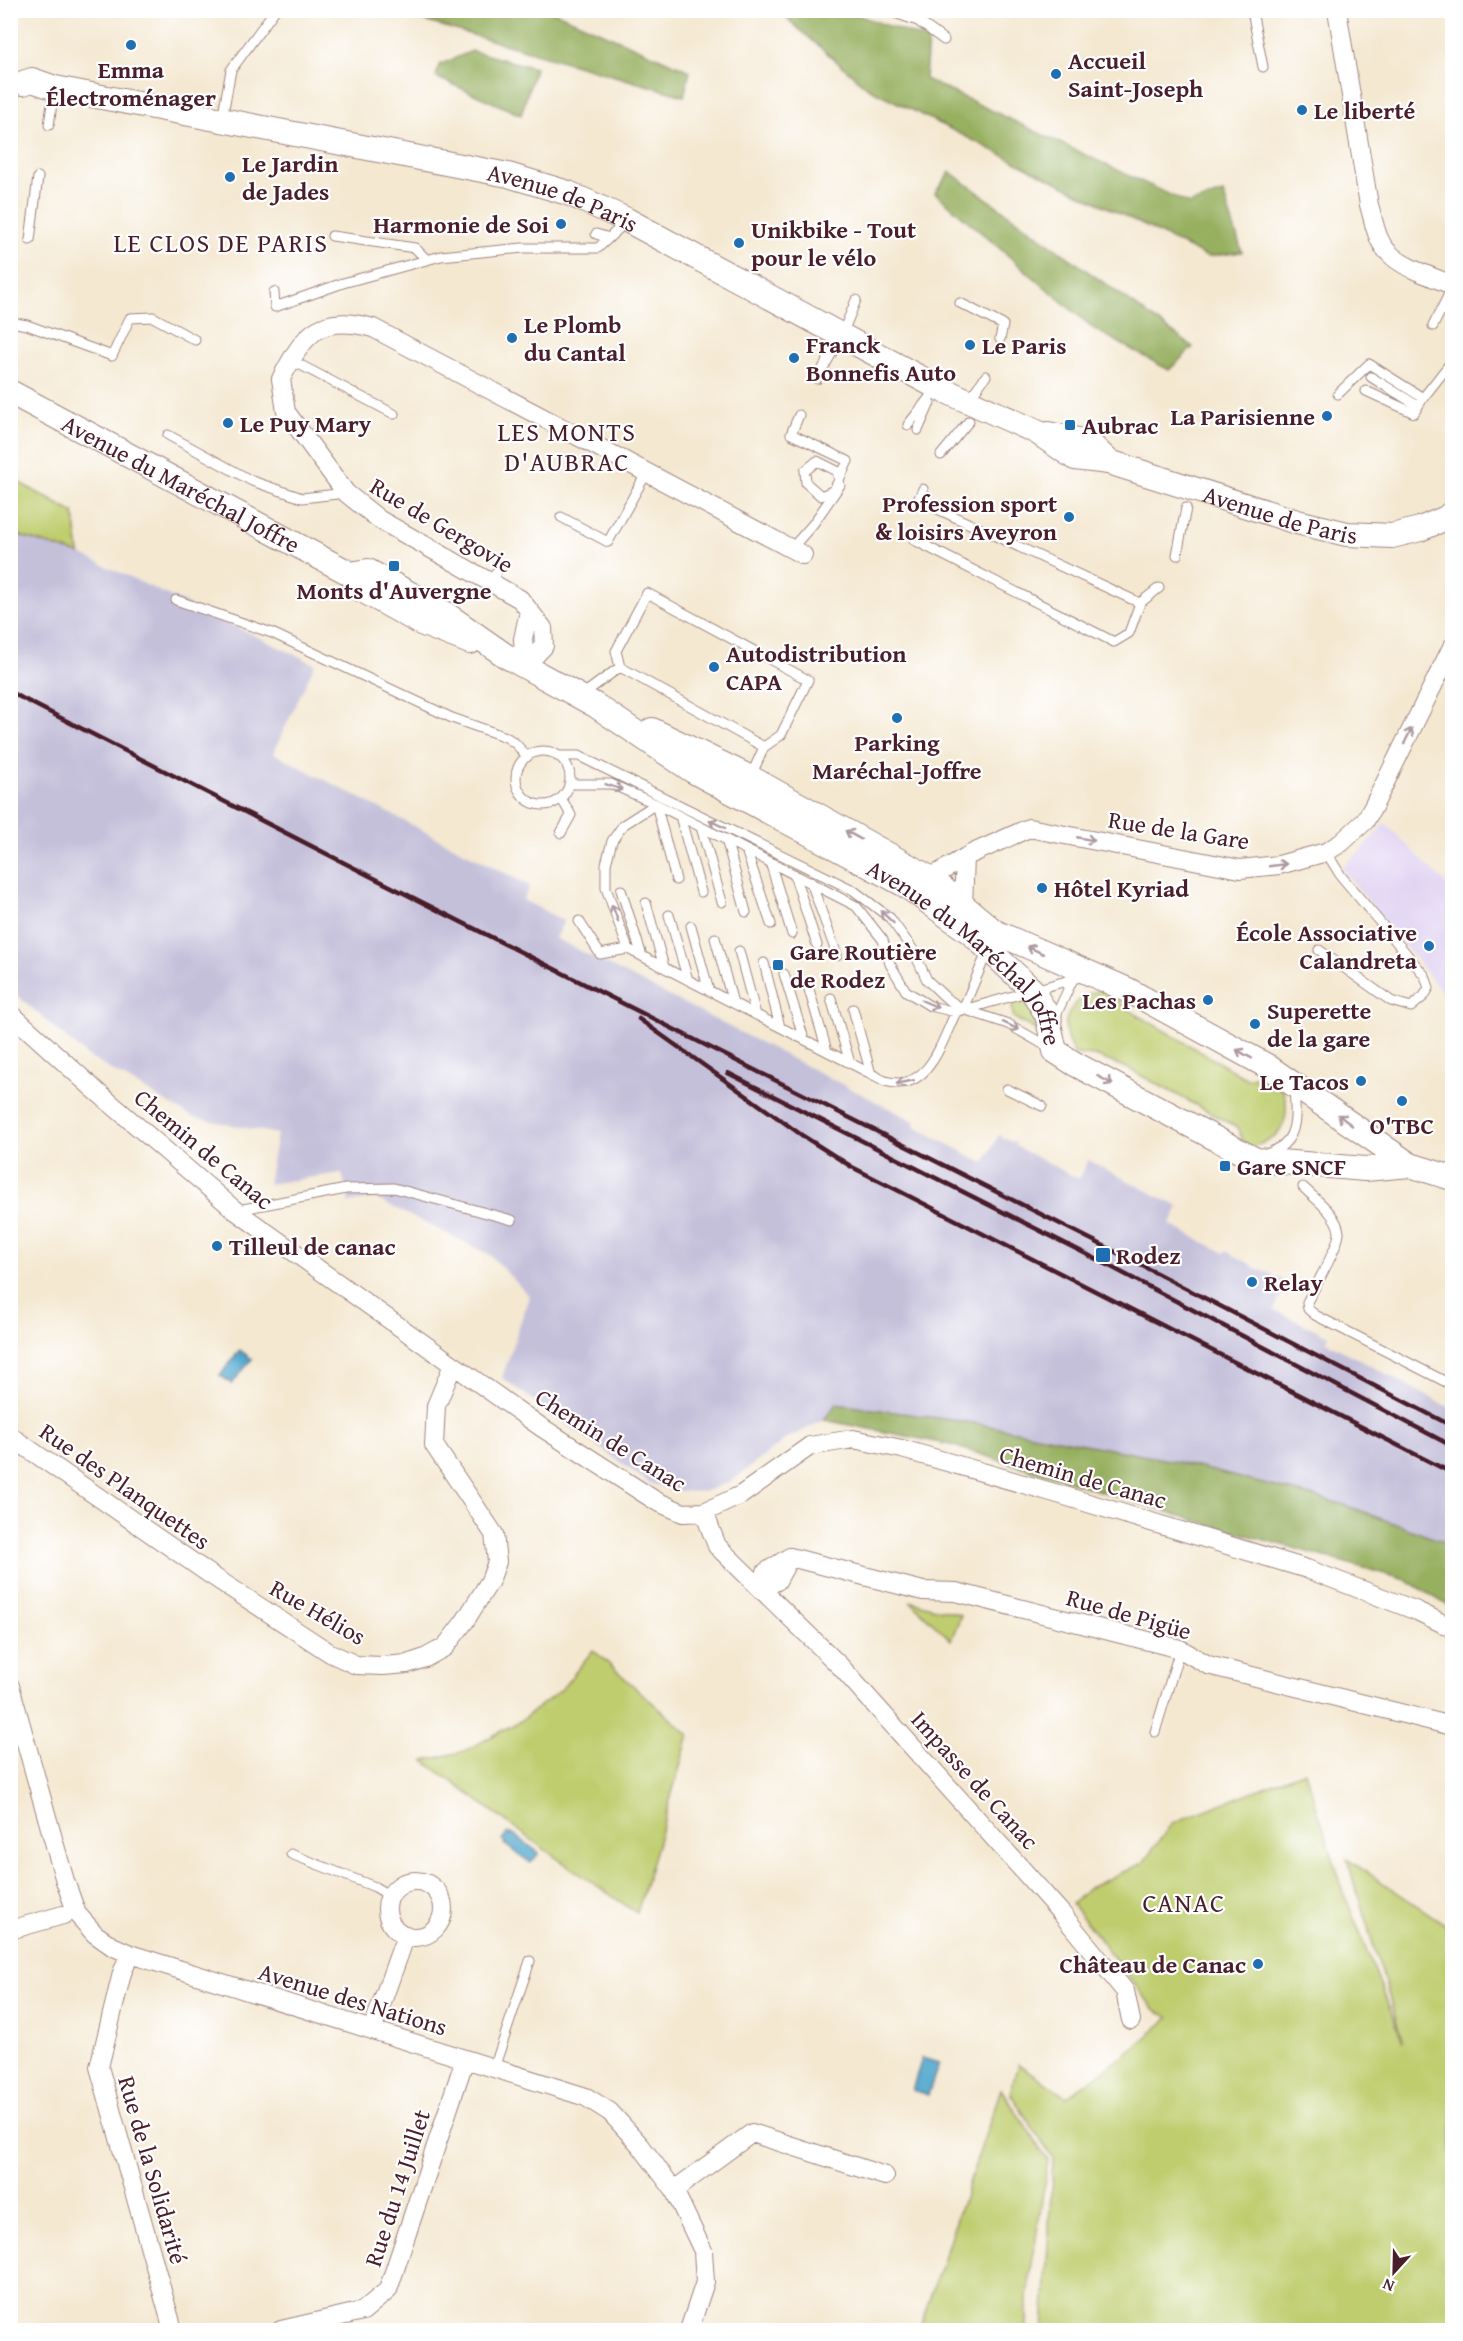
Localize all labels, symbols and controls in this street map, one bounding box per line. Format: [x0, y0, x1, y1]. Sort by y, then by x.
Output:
marker: Emma Électroménager [124, 38, 138, 52]
place label: Accueil Saint-Joseph [1068, 43, 1203, 106]
place label: Emma Électroménager [46, 52, 216, 115]
marker: Accueil Saint-Joseph [1049, 67, 1063, 81]
place label: Le liberté [1314, 93, 1415, 128]
marker: Le liberté [1295, 103, 1309, 117]
place label: Le Jardin de Jades [242, 146, 338, 209]
street label: Avenue de Paris [485, 154, 645, 241]
marker: Le Jardin de Jades [223, 170, 237, 184]
place label: Harmonie de Soi [373, 207, 549, 242]
place label: Unikbike - Tout pour le vélo [751, 212, 916, 275]
marker: Harmonie de Soi [554, 217, 568, 231]
district label: LE CLOS DE PARIS [113, 223, 329, 262]
marker: Unikbike - Tout pour le vélo [732, 236, 746, 250]
place label: Le Plomb du Cantal [524, 307, 626, 370]
place label: Franck Bonnefis Auto [806, 327, 956, 390]
place label: Le Paris [982, 328, 1067, 363]
marker: Le Plomb du Cantal [505, 331, 519, 345]
marker: Le Paris [963, 338, 977, 352]
marker: Franck Bonnefis Auto [787, 351, 801, 365]
place label: La Parisienne [1171, 399, 1315, 434]
street label: Avenue du Maréchal Joffre [56, 405, 307, 561]
place label: Le Puy Mary [240, 406, 372, 441]
place label: Aubrac [1082, 408, 1158, 443]
marker: La Parisienne [1320, 409, 1334, 423]
district label: LES MONTS D'AUBRAC [497, 412, 637, 481]
marker: Le Puy Mary [221, 416, 235, 430]
marker: Aubrac [1063, 418, 1077, 432]
street label: Rue de Gergovie [364, 468, 520, 582]
street label: Avenue de Paris [1199, 476, 1358, 552]
place label: Profession sport & loisirs Aveyron [875, 486, 1057, 549]
marker: Profession sport & loisirs Aveyron [1062, 510, 1076, 524]
marker: Monts d'Auvergne [387, 559, 401, 573]
place label: Monts d'Auvergne [296, 573, 492, 608]
place label: Autodistribution CAPA [726, 636, 906, 699]
marker: Autodistribution CAPA [707, 660, 721, 674]
marker: Parking Maréchal-Joffre [890, 711, 904, 725]
place label: Parking Maréchal-Joffre [812, 725, 982, 788]
one-way arrow [1403, 728, 1415, 746]
one-way arrow [604, 782, 623, 793]
street label: Rue de la Gare [1106, 802, 1252, 858]
one-way arrow [709, 818, 726, 830]
one-way arrow [845, 829, 862, 841]
one-way arrow [1076, 834, 1095, 845]
street label: Avenue du Maréchal Joffre [861, 850, 1071, 1049]
one-way arrow [1268, 859, 1287, 870]
place label: Hôtel Kyriad [1054, 871, 1189, 906]
marker: Hôtel Kyriad [1035, 881, 1049, 895]
one-way arrow [609, 904, 620, 923]
one-way arrow [880, 910, 895, 924]
place label: École Associative Calandreta [1236, 915, 1418, 978]
place label: Gare Routière de Rodez [790, 934, 937, 997]
marker: École Associative Calandreta [1422, 939, 1436, 953]
one-way arrow [1026, 944, 1044, 956]
marker: Gare Routière de Rodez [771, 958, 785, 972]
place label: Les Pachas [1082, 983, 1196, 1018]
marker: Les Pachas [1201, 993, 1215, 1007]
place label: Superette de la gare [1267, 993, 1371, 1056]
one-way arrow [921, 999, 939, 1011]
marker: Superette de la gare [1248, 1017, 1262, 1031]
one-way arrow [1001, 1020, 1019, 1032]
one-way arrow [1236, 1048, 1253, 1060]
place label: Le Tacos [1260, 1064, 1349, 1099]
marker: Le Tacos [1354, 1074, 1368, 1088]
one-way arrow [1096, 1075, 1114, 1086]
one-way arrow [896, 1077, 915, 1088]
street label: Chemin de Canac [127, 1080, 281, 1218]
marker: O'TBC [1395, 1094, 1409, 1108]
place label: O'TBC [1370, 1108, 1434, 1143]
one-way arrow [1337, 1113, 1353, 1126]
place label: Gare SNCF [1237, 1149, 1346, 1184]
marker: Gare SNCF [1218, 1159, 1232, 1173]
place label: Tilleul de canac [229, 1229, 396, 1264]
place label: Rodez [1116, 1238, 1181, 1273]
marker: Tilleul de canac [210, 1239, 224, 1253]
marker: Rodez [1094, 1246, 1112, 1264]
place label: Relay [1264, 1265, 1323, 1300]
marker: Relay [1245, 1275, 1259, 1289]
street label: Chemin de Canac [529, 1380, 694, 1501]
street label: Rue des Planquettes [33, 1414, 217, 1558]
street label: Chemin de Canac [995, 1436, 1171, 1518]
street label: Rue Hélios [263, 1570, 373, 1654]
street label: Rue de Pigüe [1062, 1579, 1196, 1649]
street label: Impasse de Canac [903, 1703, 1047, 1857]
district label: CANAC [1142, 1883, 1226, 1922]
place label: Château de Canac [1059, 1947, 1246, 1982]
street label: Avenue des Nations [254, 1954, 452, 2044]
marker: Château de Canac [1251, 1957, 1265, 1971]
street label: Rue de la Solidarité [109, 2072, 197, 2268]
street label: Rue du 14 Juillet [355, 2104, 439, 2271]
north arrow [1364, 2242, 1424, 2302]
text: N [1379, 2273, 1398, 2299]

